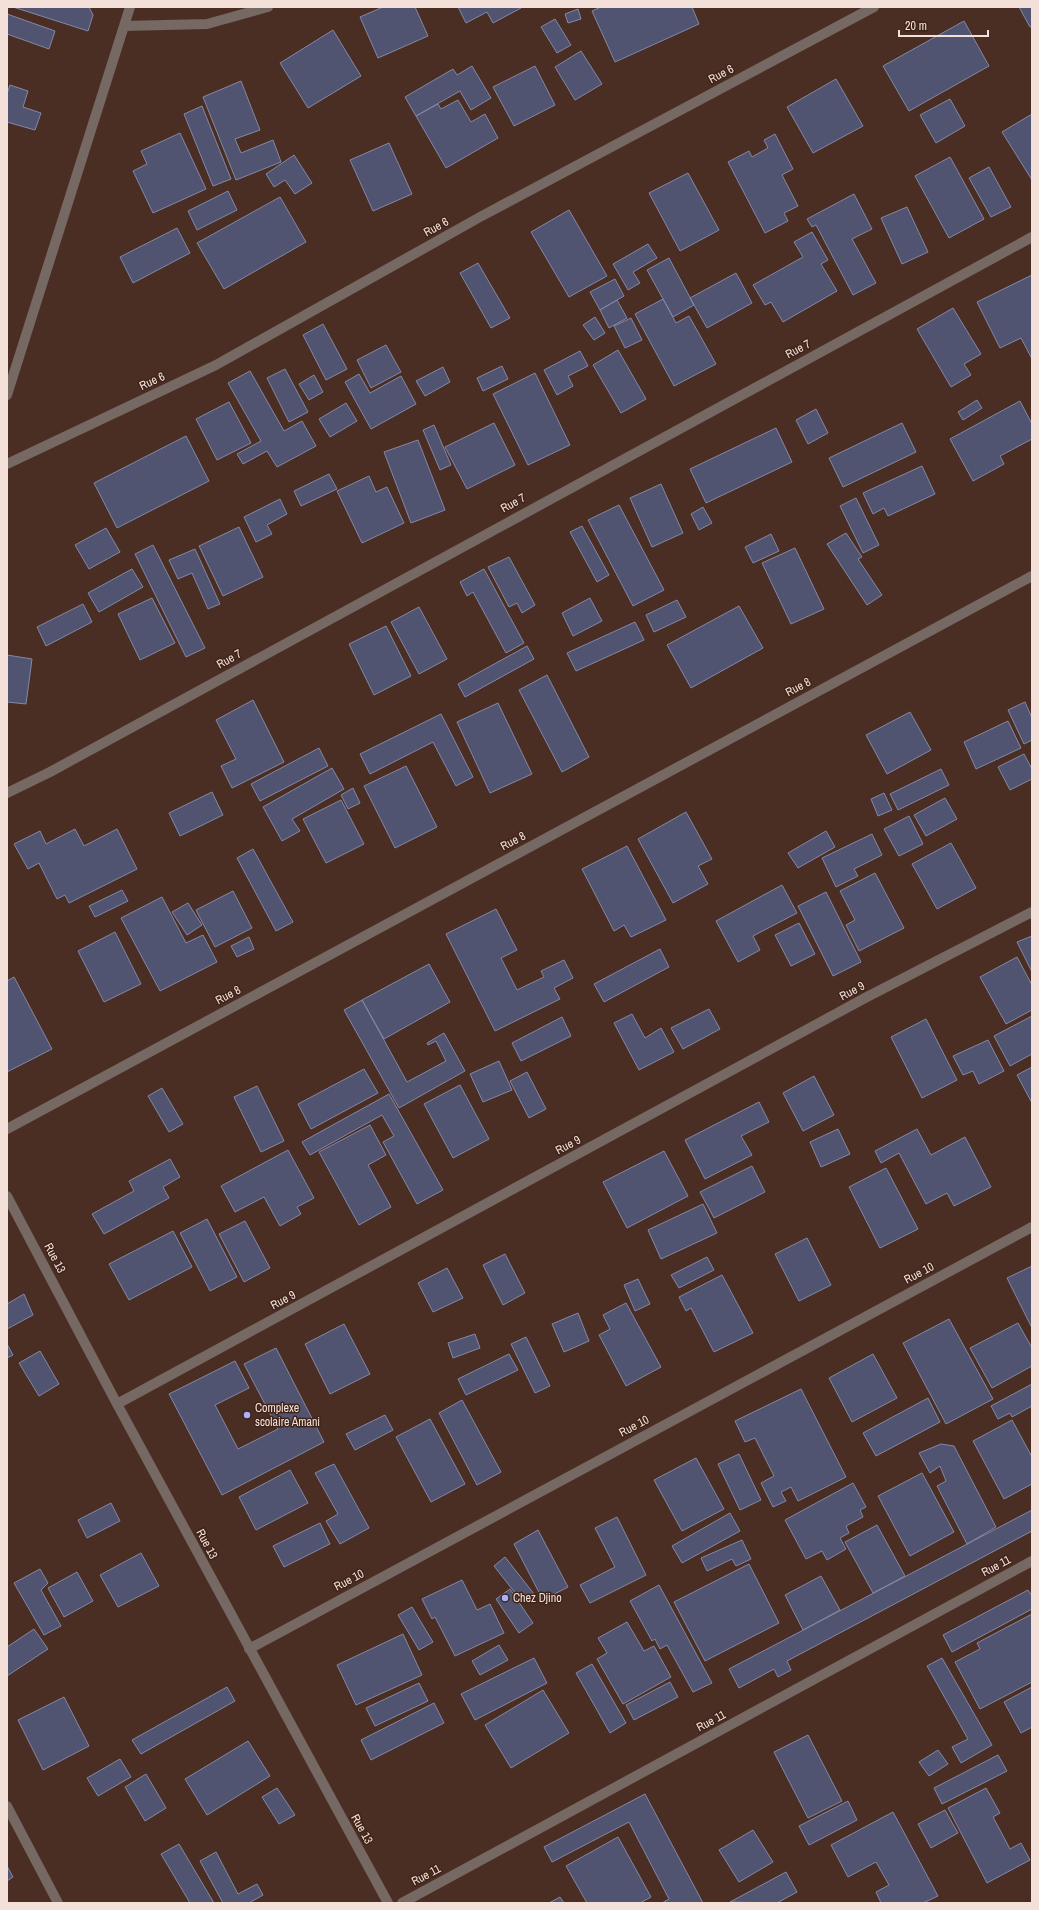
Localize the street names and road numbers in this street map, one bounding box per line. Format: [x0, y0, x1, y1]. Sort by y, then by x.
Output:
street label: Rue 6 [706, 61, 736, 87]
street label: Rue 6 [421, 214, 451, 240]
street label: Rue 7 [783, 336, 814, 362]
street label: Rue 6 [137, 368, 167, 394]
street label: Rue 7 [498, 489, 529, 516]
street label: Rue 7 [214, 645, 245, 672]
street label: Rue 8 [783, 674, 813, 700]
street label: Rue 8 [498, 828, 528, 854]
street label: Rue 9 [837, 978, 867, 1004]
street label: Rue 8 [213, 982, 243, 1008]
street label: Rue 9 [553, 1132, 583, 1158]
street label: Rue 13 [40, 1240, 70, 1276]
street label: Rue 10 [901, 1258, 937, 1288]
street label: Rue 9 [268, 1287, 298, 1313]
street label: Rue 10 [616, 1411, 652, 1441]
street label: Rue 13 [192, 1526, 222, 1562]
street label: Rue 11 [979, 1551, 1014, 1580]
street label: Rue 10 [331, 1565, 367, 1595]
street label: Rue 11 [694, 1706, 729, 1735]
street label: Rue 13 [347, 1811, 377, 1847]
street label: Rue 11 [409, 1860, 444, 1889]

